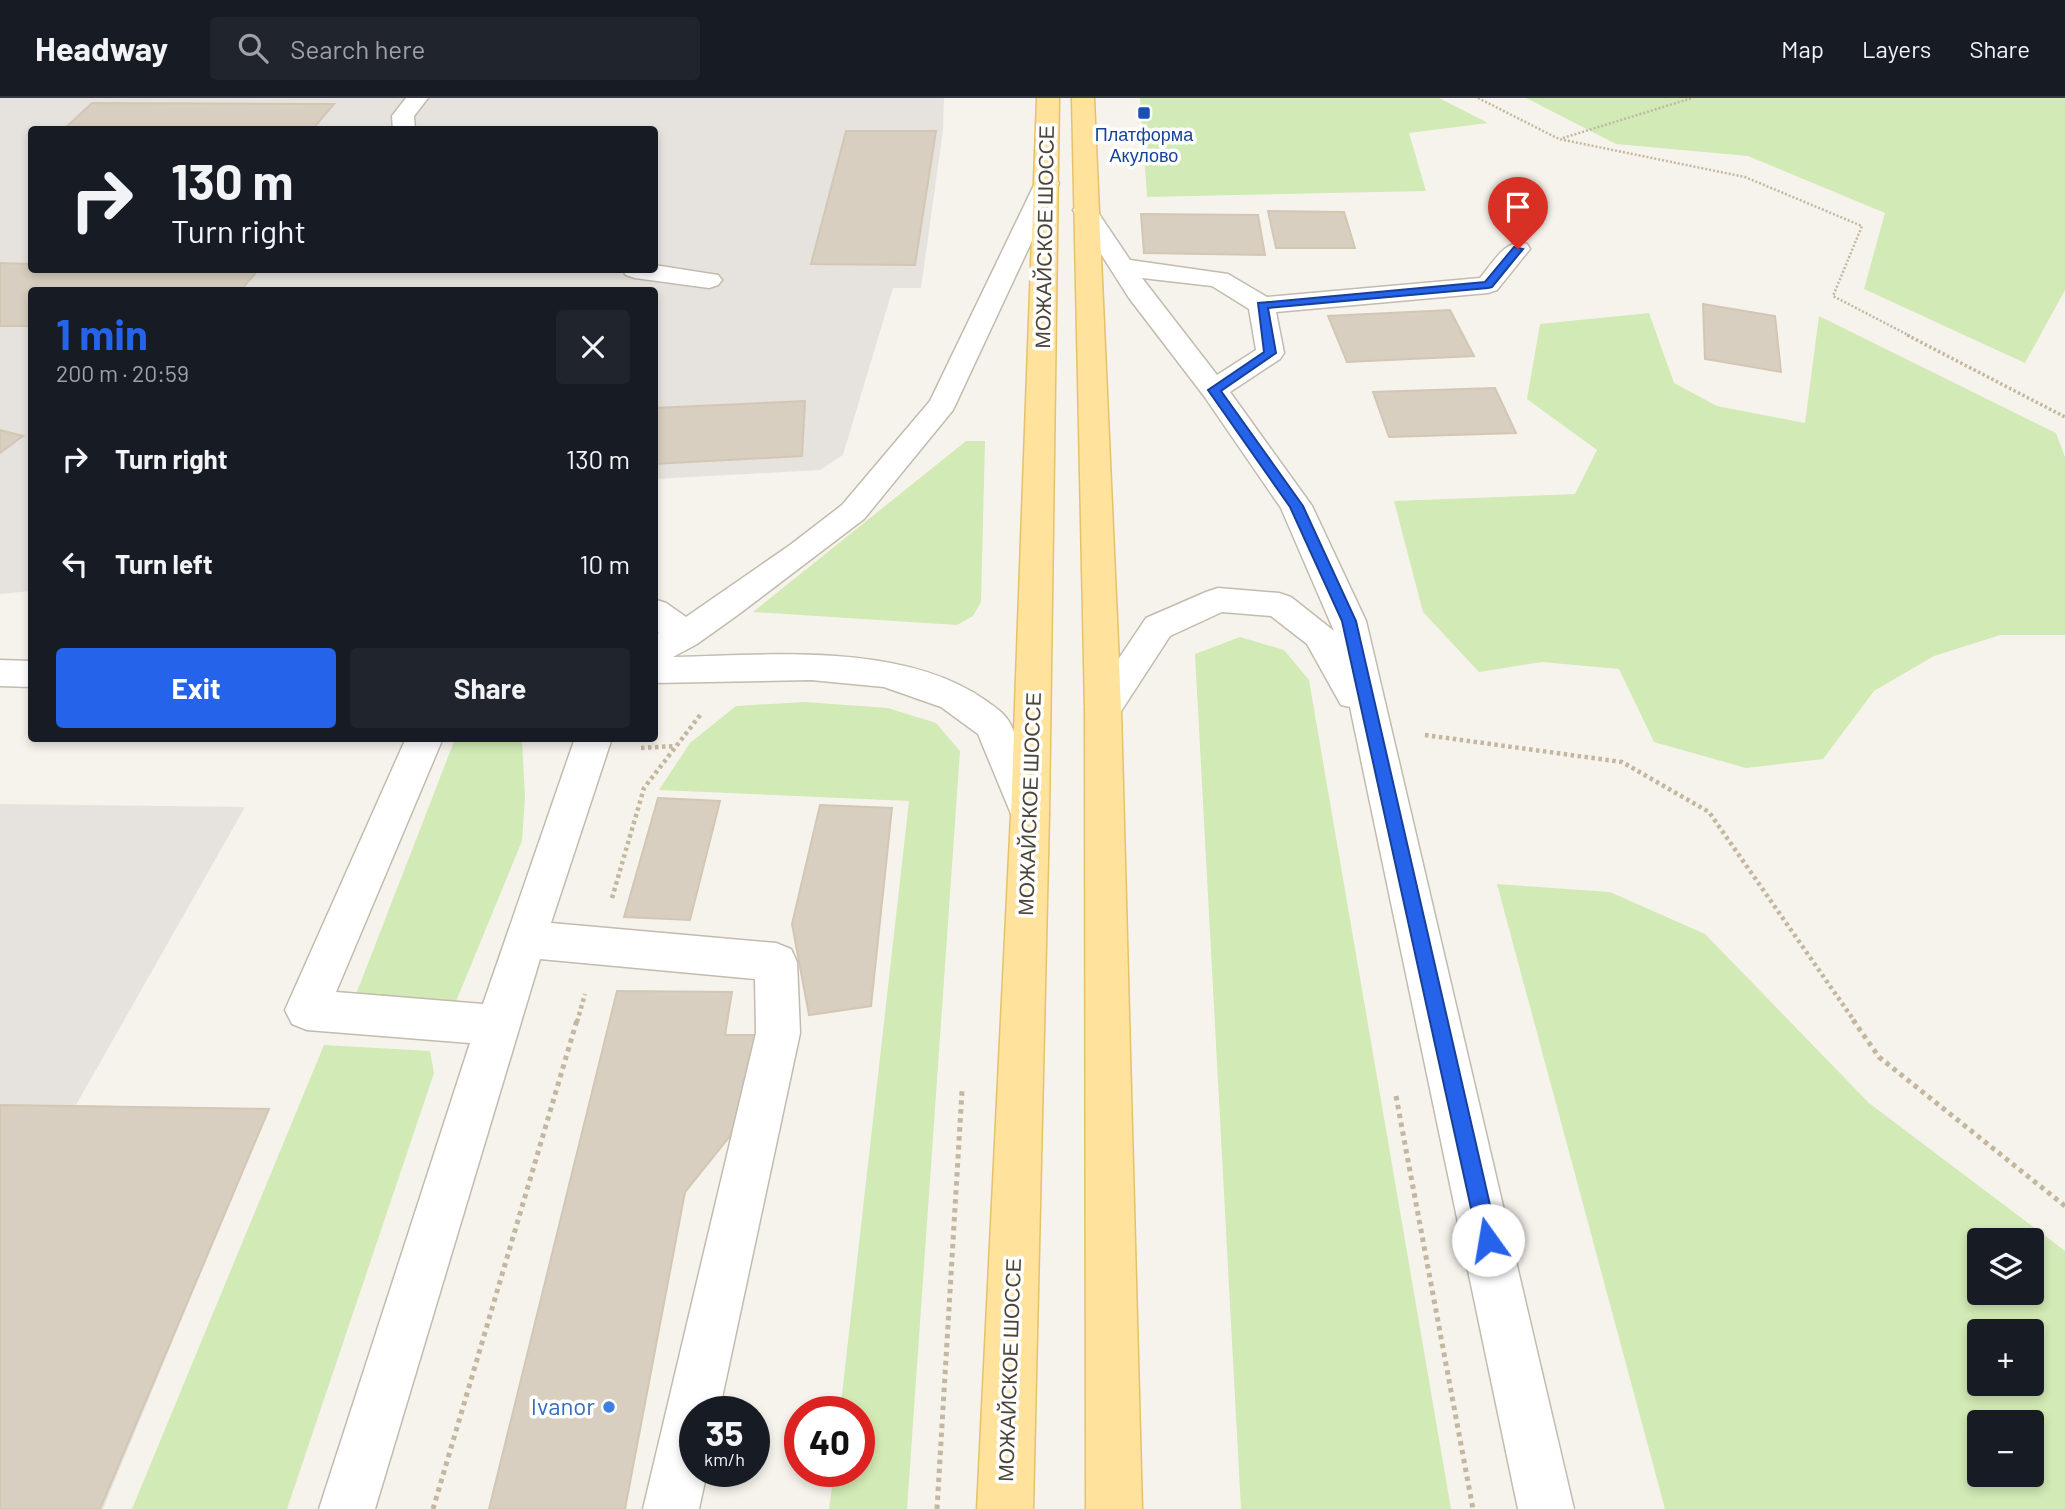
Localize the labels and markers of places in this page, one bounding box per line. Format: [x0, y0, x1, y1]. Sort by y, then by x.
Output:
marker: Платформа Акулово [1136, 105, 1152, 121]
place label: Платформа Акулово [1095, 123, 1194, 166]
pin [1488, 177, 1548, 249]
place label: Ivanor [531, 1391, 595, 1420]
marker: Ivanor [601, 1399, 617, 1415]

